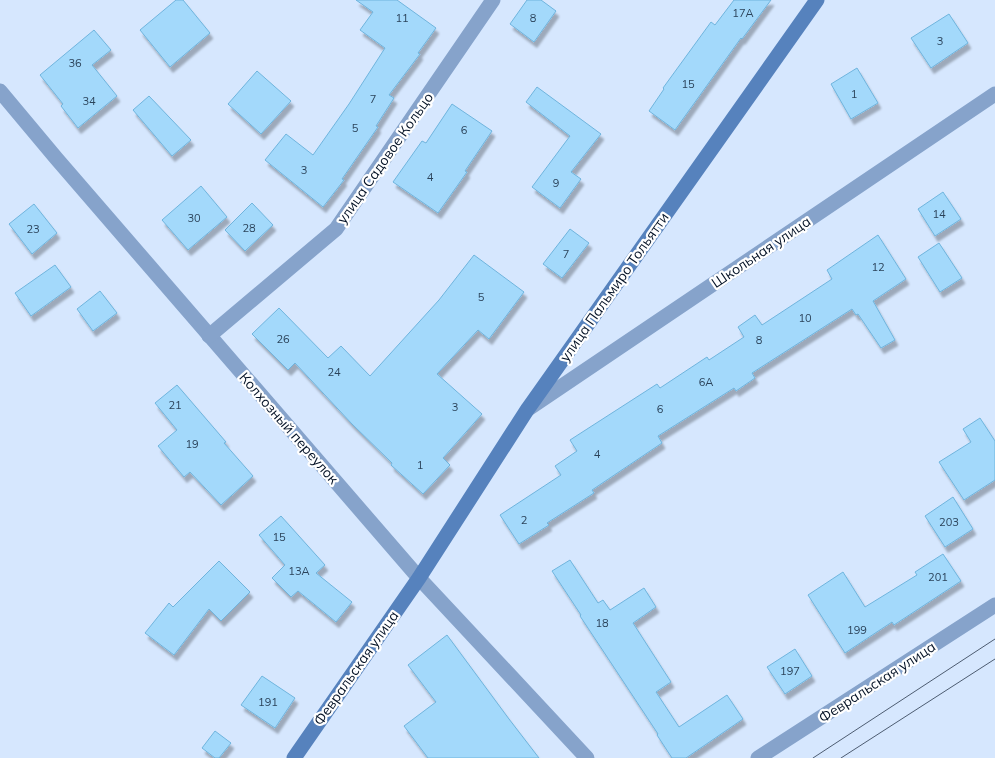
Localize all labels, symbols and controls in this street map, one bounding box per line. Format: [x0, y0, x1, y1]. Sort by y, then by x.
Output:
house number: 17А [732, 6, 754, 20]
house number: 11 [395, 11, 409, 25]
house number: 8 [530, 11, 537, 25]
house number: 3 [937, 34, 943, 48]
house number: 36 [68, 56, 82, 70]
house number: 15 [681, 77, 695, 91]
house number: 1 [851, 87, 857, 101]
street label: улица Садовое Кольцо [333, 89, 437, 227]
house number: 7 [370, 92, 376, 106]
house number: 34 [82, 94, 96, 108]
house number: 5 [352, 121, 359, 135]
house number: 6 [461, 123, 468, 137]
house number: 3 [301, 163, 307, 177]
house number: 4 [427, 170, 434, 184]
house number: 9 [553, 176, 559, 190]
house number: 14 [932, 207, 946, 221]
street label: улица Пальмиро Тольятти [556, 209, 672, 365]
house number: 30 [187, 211, 201, 225]
street label: Школьная улица [708, 212, 814, 292]
house number: 28 [242, 221, 256, 235]
house number: 23 [26, 222, 40, 236]
house number: 7 [563, 247, 569, 261]
house number: 12 [871, 260, 885, 274]
house number: 5 [478, 290, 485, 304]
house number: 10 [798, 311, 812, 325]
house number: 26 [276, 332, 290, 346]
house number: 8 [756, 333, 763, 347]
house number: 24 [327, 365, 341, 379]
street label: Колхозный переулок [236, 368, 343, 488]
house number: 6А [699, 375, 713, 389]
house number: 21 [168, 398, 182, 412]
house number: 3 [452, 400, 458, 414]
house number: 6 [657, 402, 664, 416]
house number: 19 [185, 437, 199, 451]
house number: 4 [594, 447, 601, 461]
house number: 1 [417, 458, 423, 472]
house number: 2 [521, 513, 528, 527]
house number: 203 [939, 515, 959, 529]
house number: 15 [272, 530, 286, 544]
house number: 13А [288, 564, 310, 578]
house number: 201 [928, 570, 948, 584]
street label: Февральская улица [310, 607, 402, 729]
house number: 18 [595, 616, 609, 630]
house number: 199 [847, 623, 867, 637]
street label: Февральская улица [815, 637, 939, 727]
house number: 197 [780, 664, 800, 678]
house number: 191 [258, 695, 278, 709]

